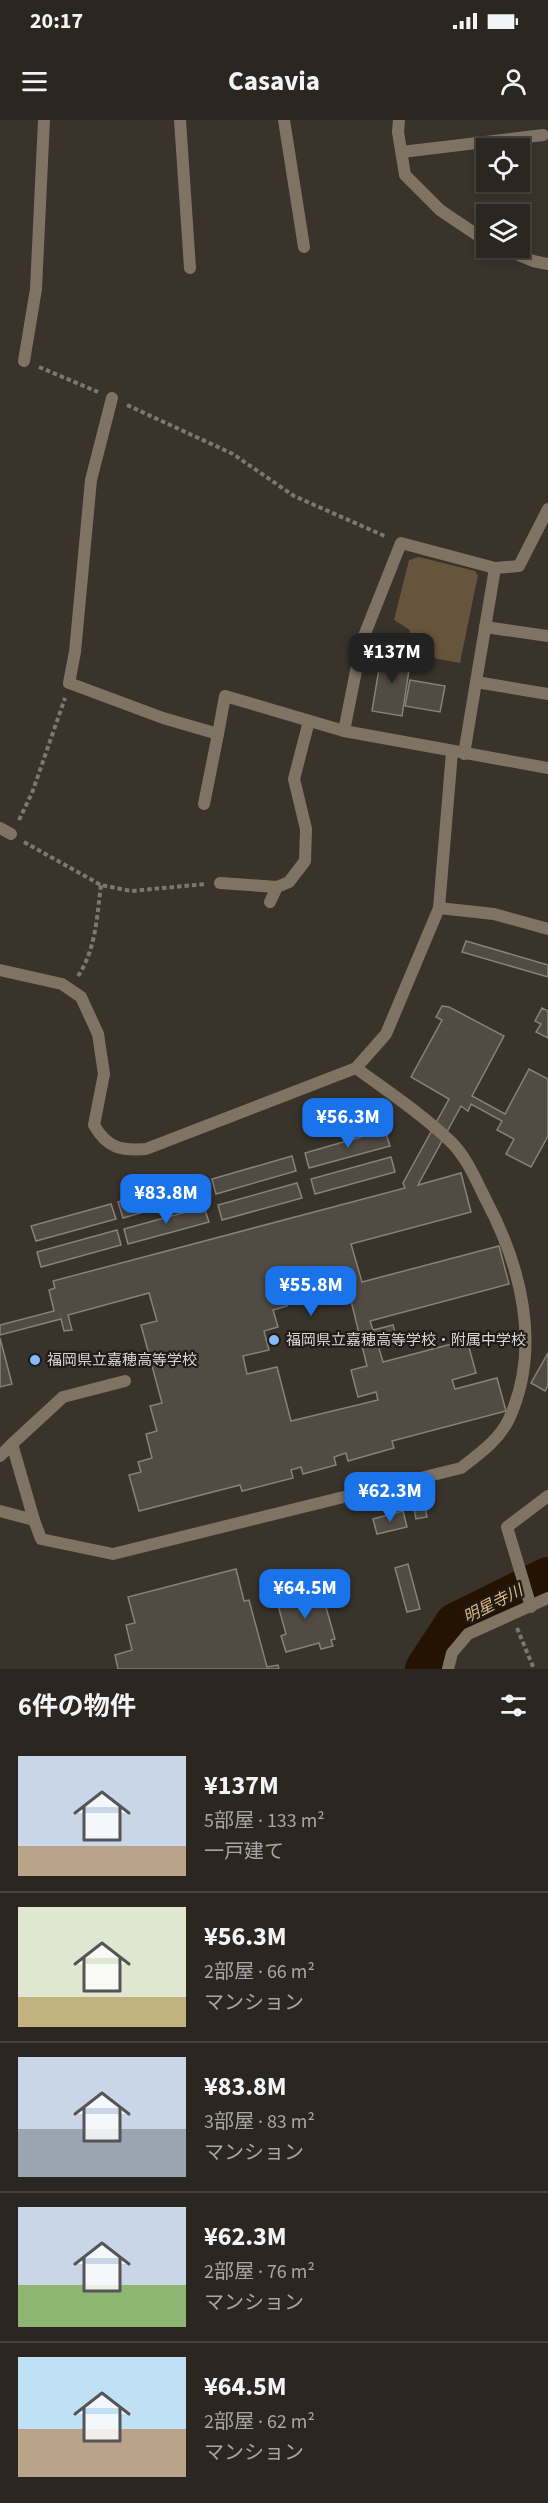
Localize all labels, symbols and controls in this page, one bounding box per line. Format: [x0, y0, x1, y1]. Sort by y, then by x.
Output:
text: 20:17 [30, 5, 83, 37]
text: Casavia [228, 62, 320, 101]
icon: menu [18, 65, 51, 98]
icon: person [497, 65, 530, 98]
map controls [476, 138, 530, 258]
button: locate [476, 138, 530, 192]
button: layers [476, 204, 530, 258]
pin: ¥137M [350, 633, 434, 684]
text: ¥137M [363, 638, 421, 666]
pin: ¥56.3M [299, 1098, 397, 1149]
text: ¥56.3M [316, 1103, 380, 1131]
pin: ¥83.8M [117, 1174, 215, 1225]
text: ¥83.8M [134, 1179, 198, 1207]
pin: ¥55.8M [262, 1266, 360, 1317]
text: ¥55.8M [279, 1271, 343, 1299]
place label: 福岡県立嘉穂高等学校・附属中学校 [286, 1330, 526, 1351]
marker: 福岡県立嘉穂高等学校・附属中学校 [267, 1333, 281, 1347]
place label: 福岡県立嘉穂高等学校 [47, 1350, 197, 1371]
marker: 福岡県立嘉穂高等学校 [28, 1353, 42, 1367]
pin: ¥62.3M [341, 1472, 439, 1523]
text: ¥62.3M [358, 1477, 422, 1505]
pin: ¥64.5M [256, 1569, 354, 1620]
text: ¥64.5M [273, 1574, 337, 1602]
water label: 明星寺川 [459, 1579, 528, 1628]
text: 6件の物件 [18, 1688, 136, 1725]
icon: filters [497, 1689, 530, 1722]
text: ¥137M [204, 1767, 279, 1804]
icon: home [66, 1780, 138, 1852]
text: 5部屋 · 133 m² [204, 1807, 325, 1835]
text: 一戸建て [204, 1838, 284, 1866]
text: ¥56.3M [204, 1918, 287, 1955]
icon: home [66, 1931, 138, 2003]
text: 2部屋 · 66 m² [204, 1958, 315, 1986]
text: マンション [204, 1989, 304, 2017]
text: ¥83.8M [204, 2068, 287, 2105]
icon: home [66, 2081, 138, 2153]
text: 3部屋 · 83 m² [204, 2108, 315, 2136]
text: マンション [204, 2139, 304, 2167]
text: ¥62.3M [204, 2218, 287, 2255]
icon: home [66, 2231, 138, 2303]
text: 2部屋 · 76 m² [204, 2258, 315, 2286]
text: マンション [204, 2289, 304, 2317]
text: ¥64.5M [204, 2368, 287, 2405]
icon: home [66, 2381, 138, 2453]
text: 2部屋 · 62 m² [204, 2408, 315, 2436]
text: マンション [204, 2439, 304, 2467]

